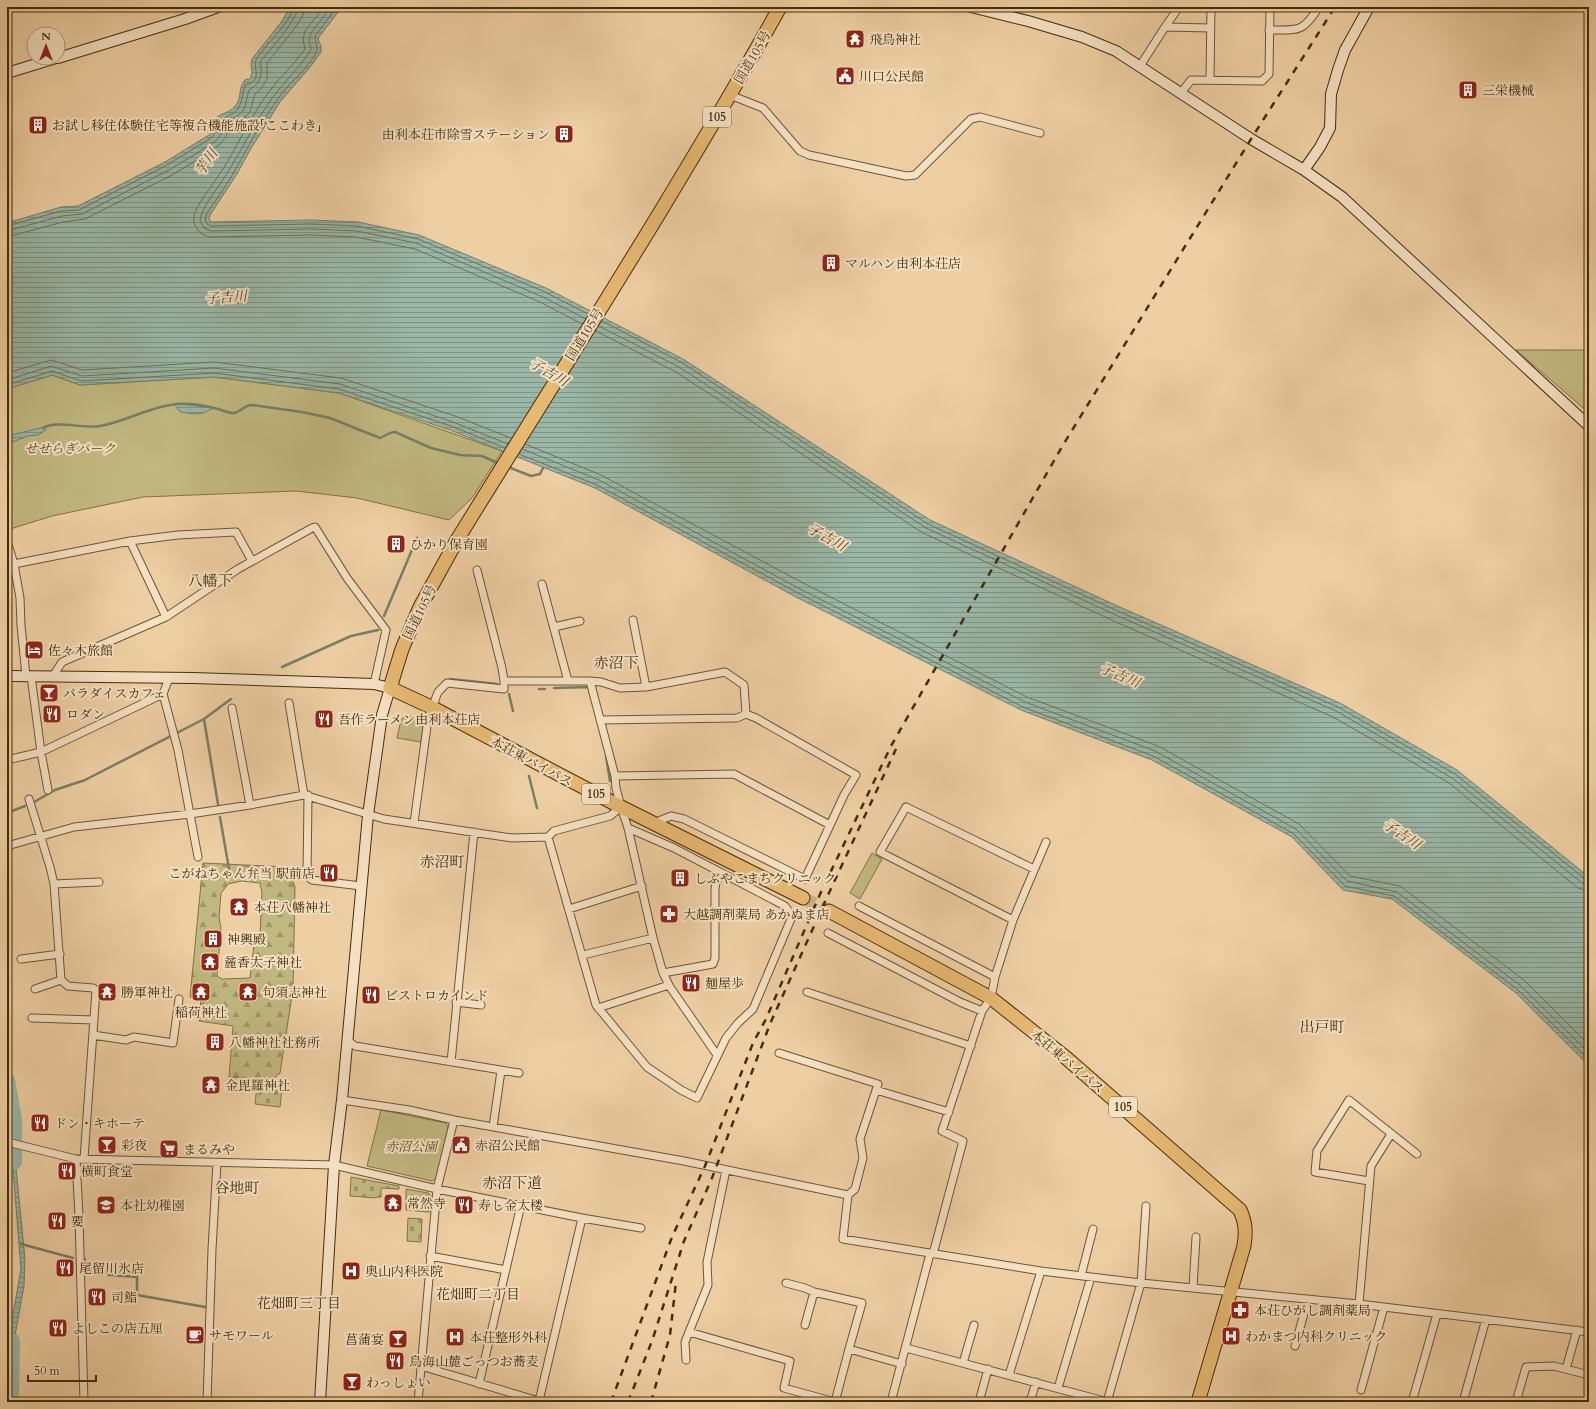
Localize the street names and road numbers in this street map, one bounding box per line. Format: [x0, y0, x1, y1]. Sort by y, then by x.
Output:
street label: 国道105号 [730, 27, 775, 88]
road number: 105 [703, 107, 731, 127]
street label: 国道105号 [562, 305, 608, 364]
street label: 国道105号 [399, 582, 441, 643]
street label: 本荘東バイパス [487, 733, 576, 791]
road number: 105 [582, 784, 610, 804]
street label: 本荘東バイパス [1027, 1026, 1108, 1098]
road number: 105 [1109, 1097, 1137, 1117]

